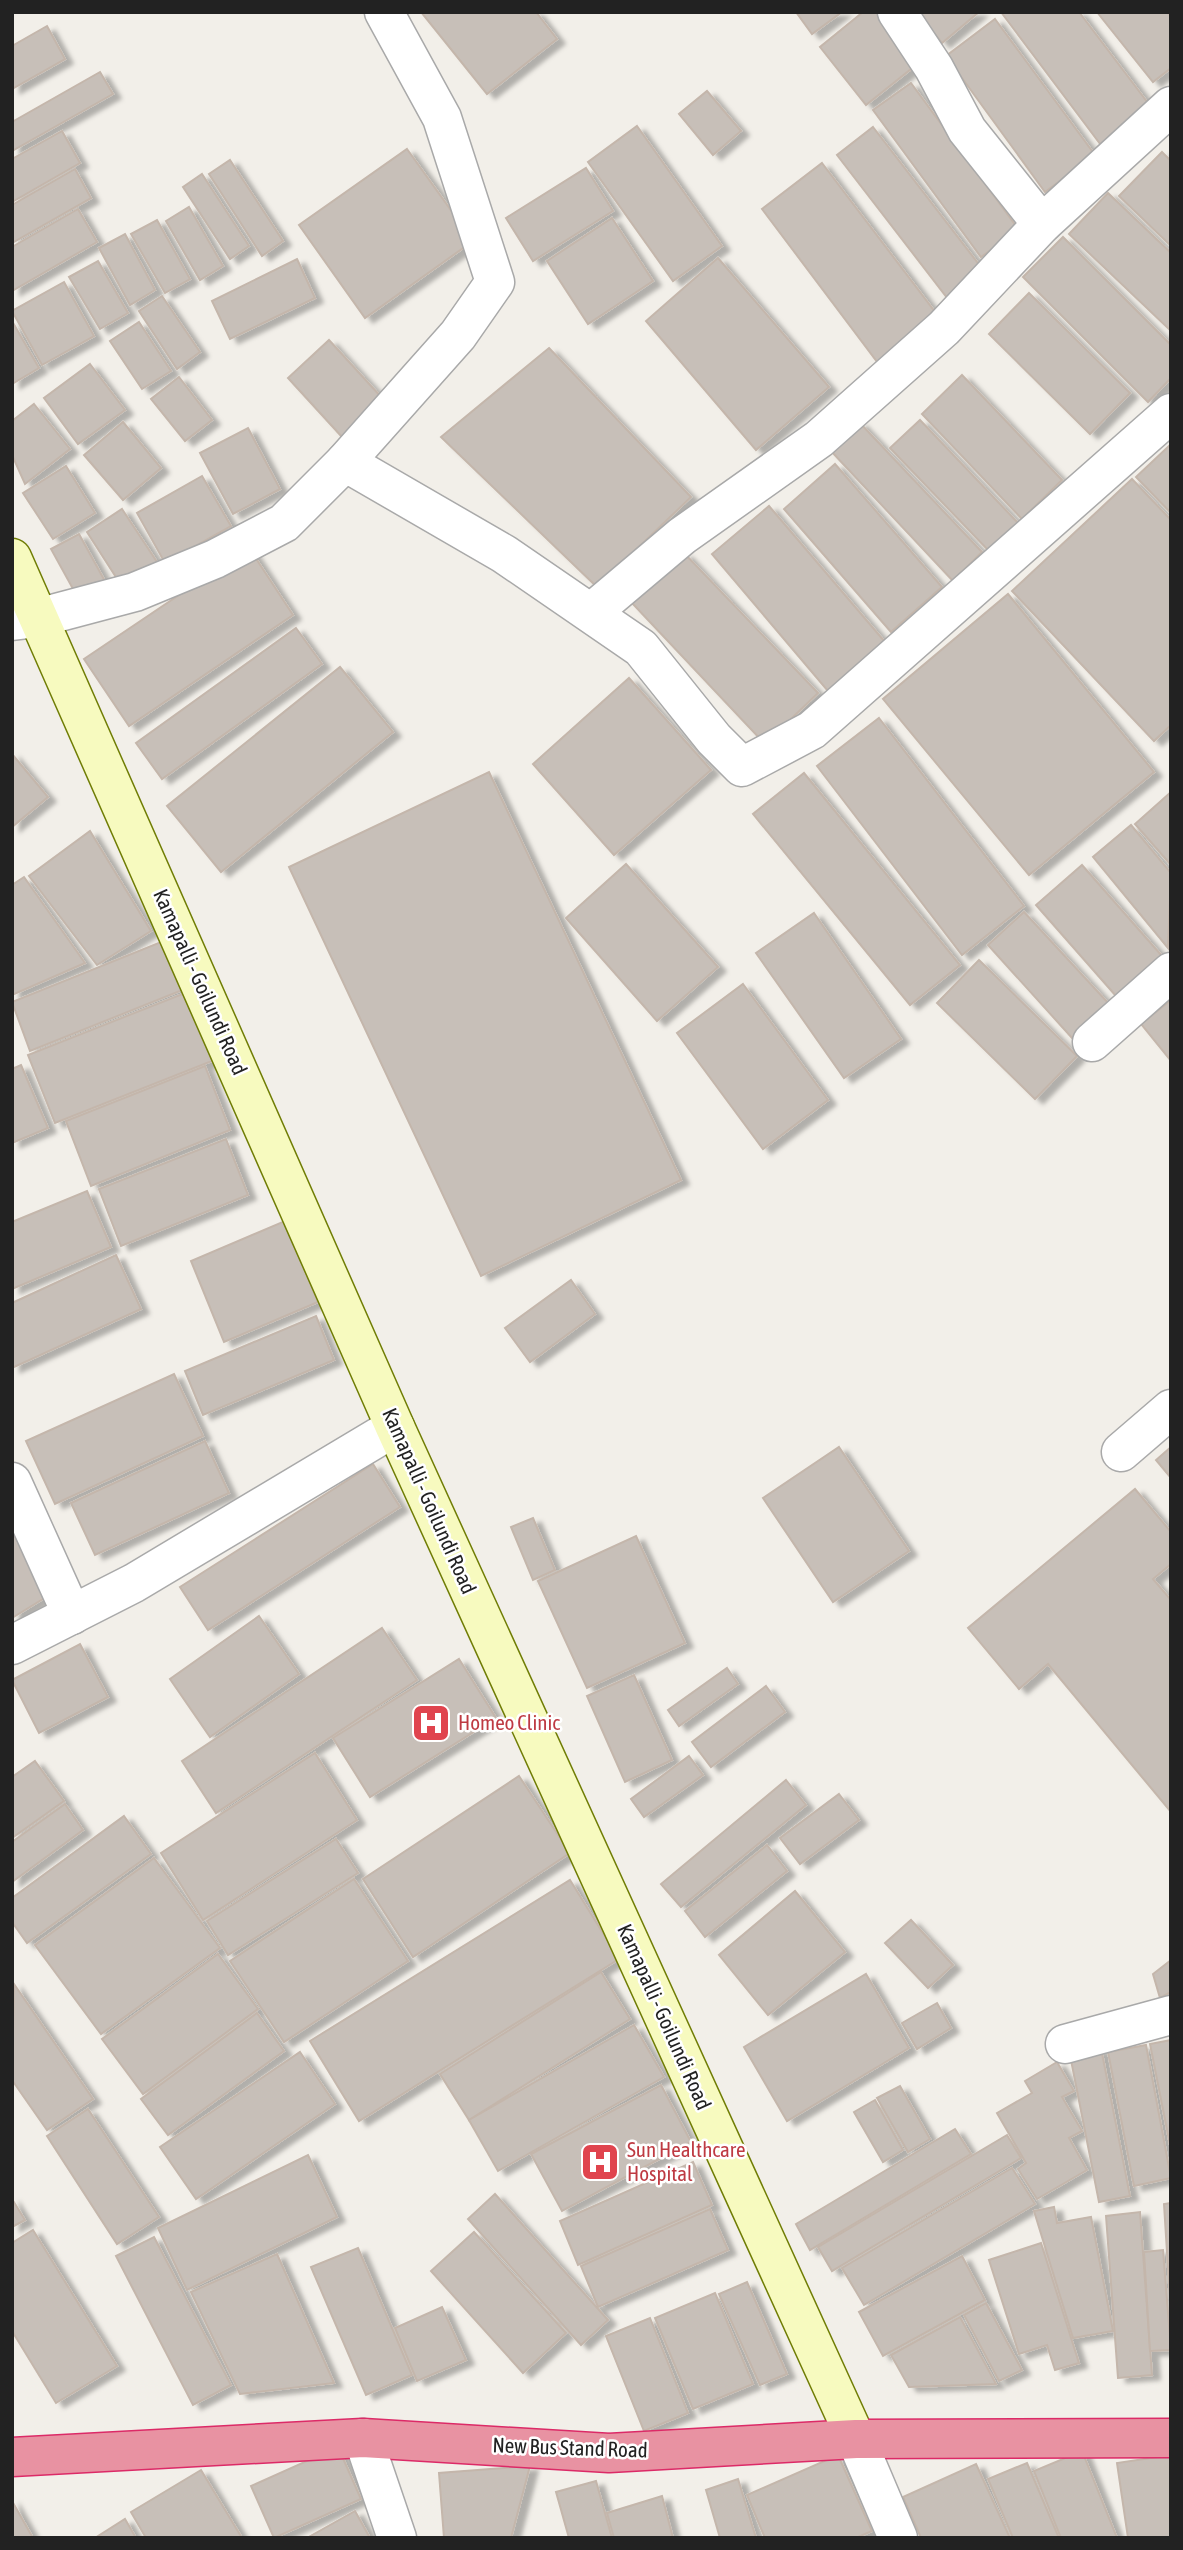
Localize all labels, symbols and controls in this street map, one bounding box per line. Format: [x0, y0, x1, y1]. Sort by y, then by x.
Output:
street label: Kamapalli - Goilundi Road [149, 885, 253, 1078]
street label: Kamapalli - Goilundi Road [378, 1404, 482, 1597]
hospital icon: Homeo Clinic [410, 1702, 452, 1744]
place label: Homeo Clinic [458, 1710, 560, 1734]
street label: Kamapalli - Goilundi Road [613, 1920, 717, 2113]
place label: Sun Healthcare Hospital [627, 2137, 746, 2185]
hospital icon: Sun Healthcare Hospital [579, 2141, 621, 2183]
street label: New Bus Stand Road [492, 2432, 648, 2462]

